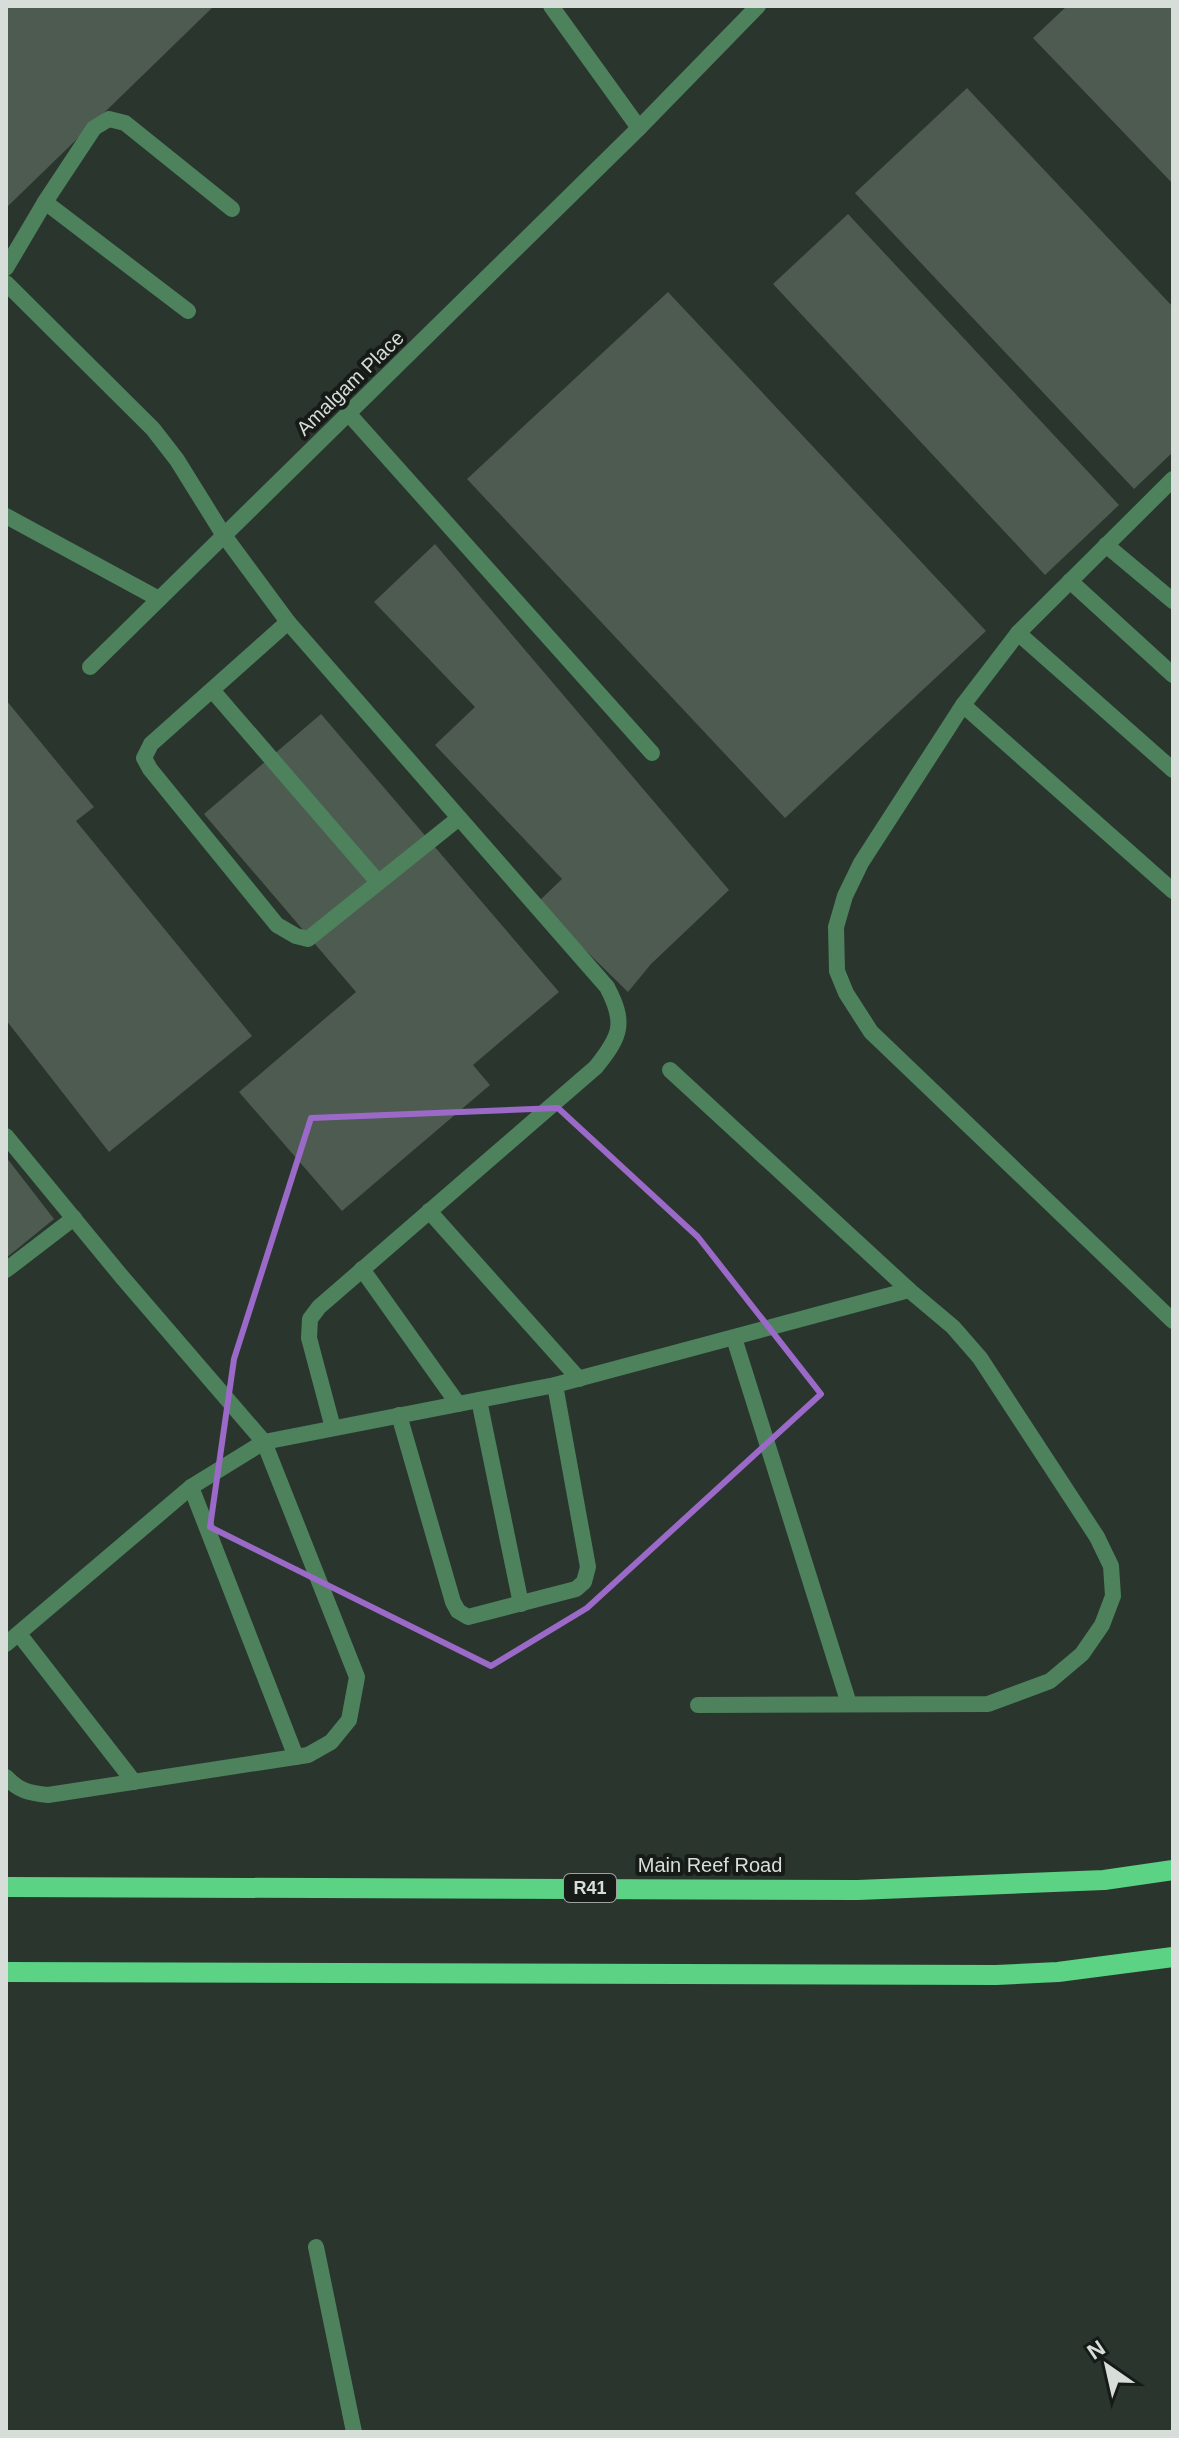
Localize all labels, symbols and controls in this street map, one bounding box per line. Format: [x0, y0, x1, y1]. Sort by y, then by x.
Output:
street label: Amalgam Place [292, 326, 408, 440]
street label: Main Reef Road [638, 1854, 782, 1876]
road number: R41 [564, 1874, 616, 1902]
north arrow [1067, 2326, 1147, 2406]
text: N [1083, 2335, 1110, 2365]

